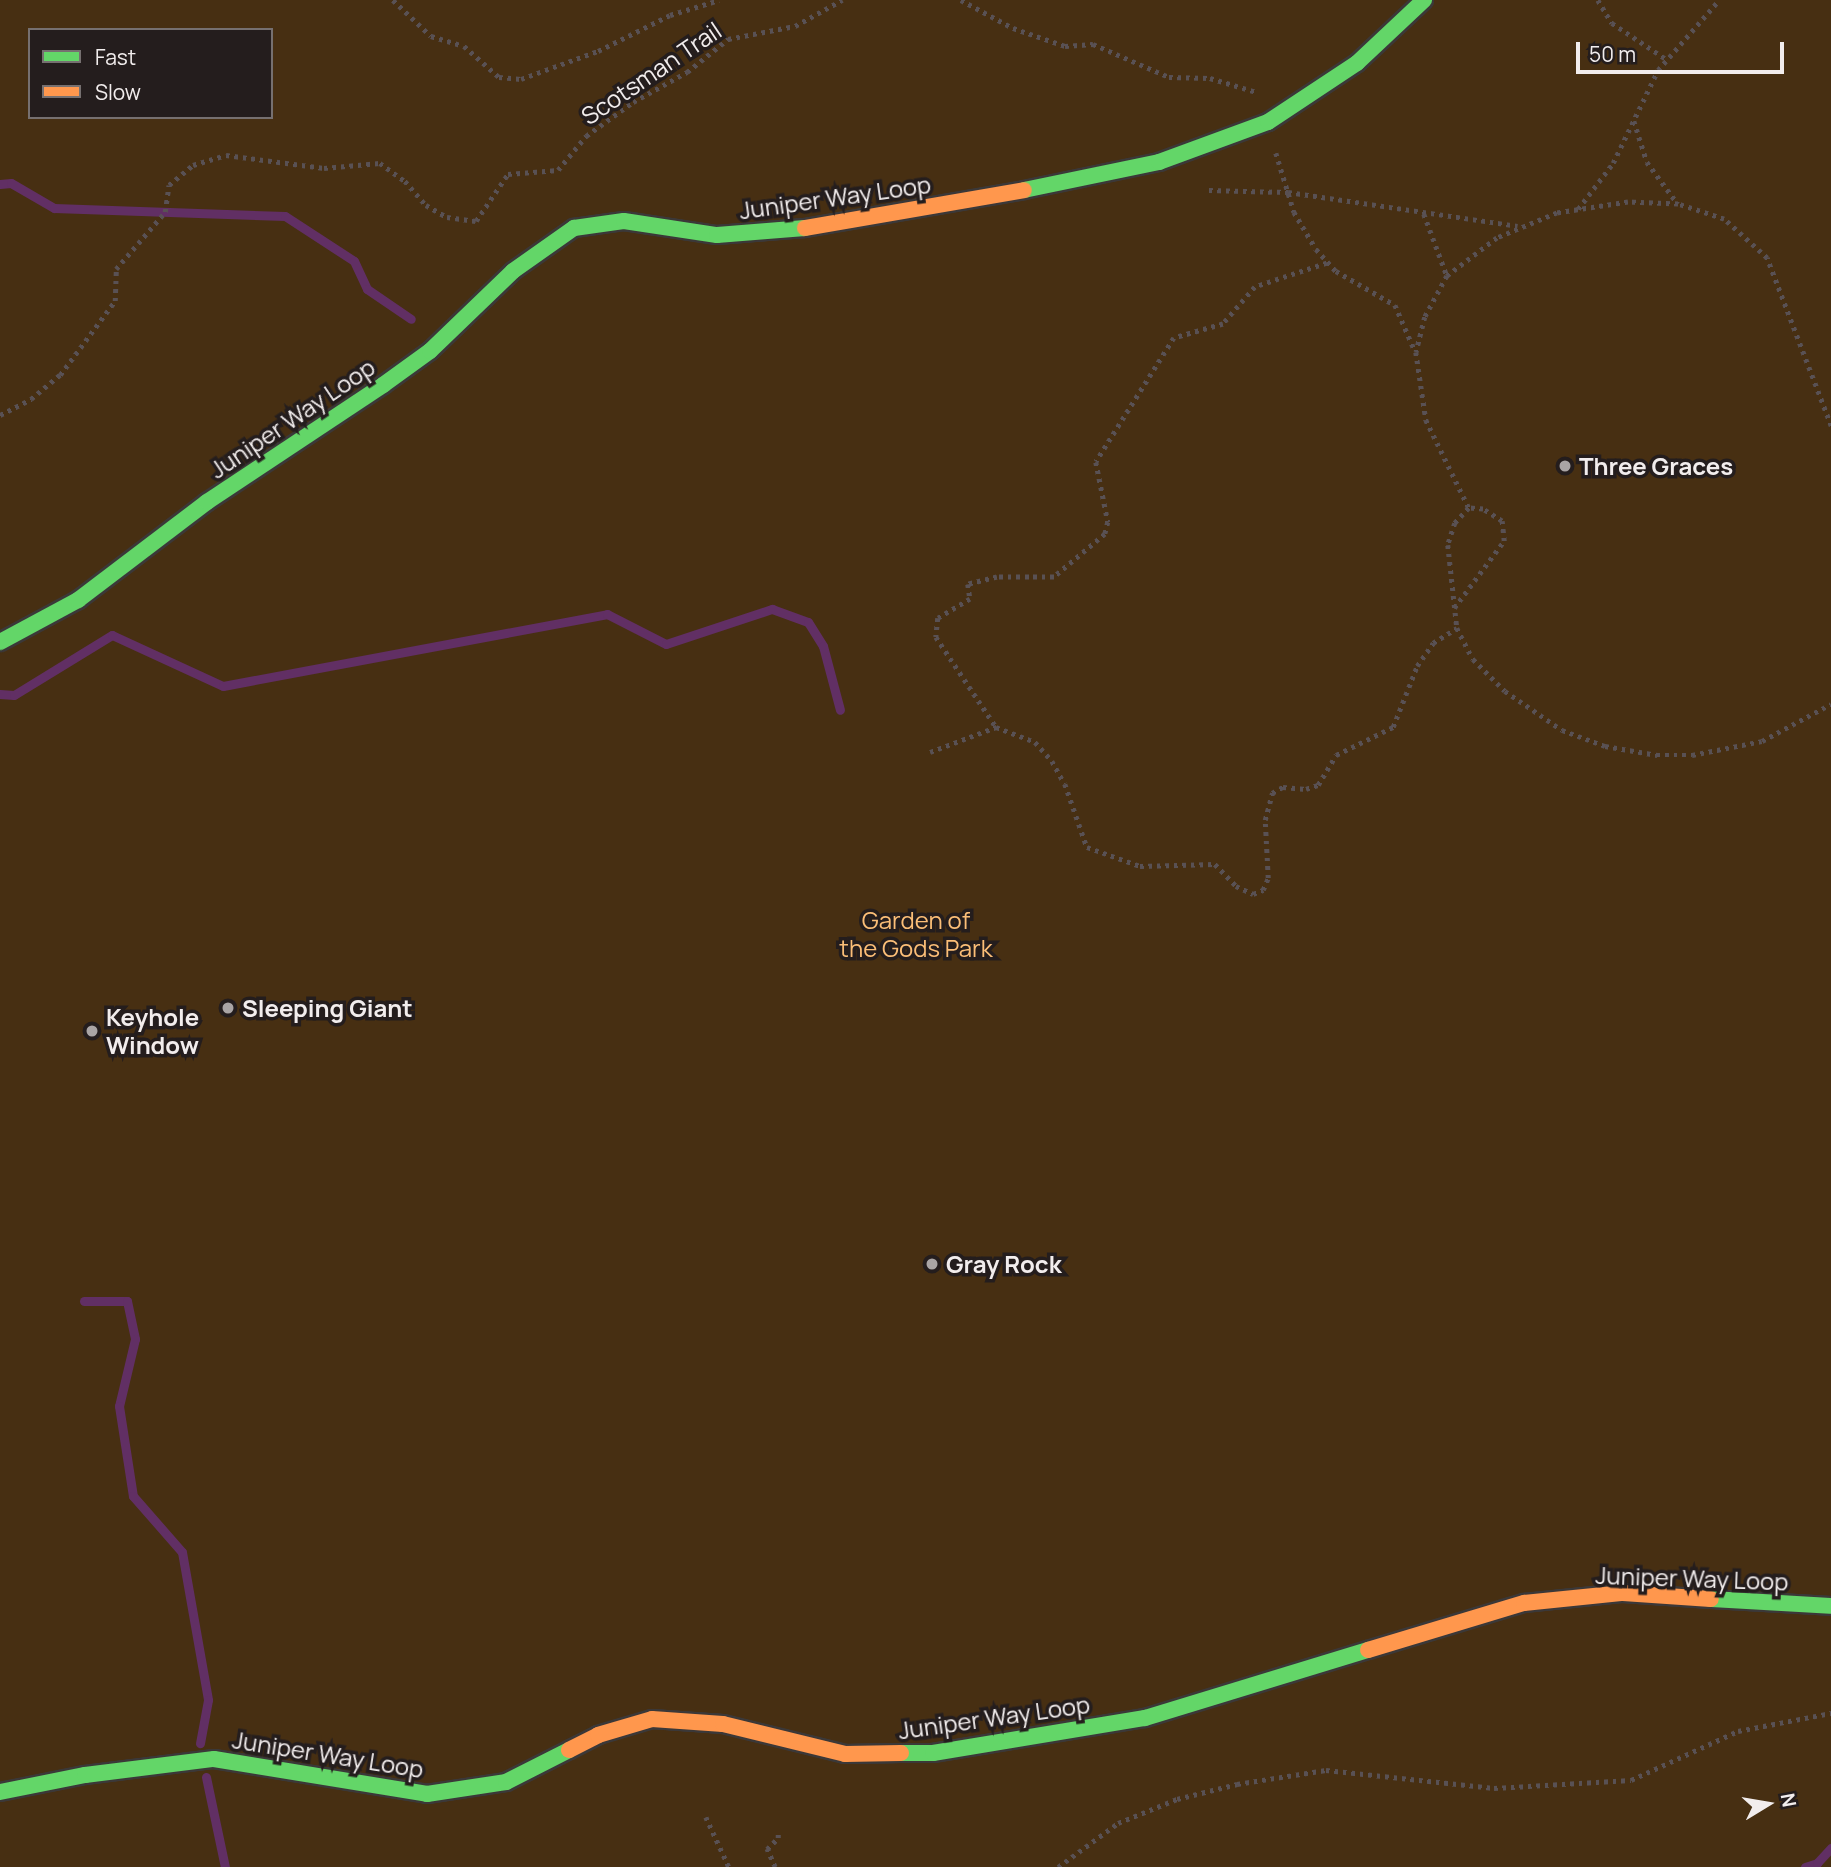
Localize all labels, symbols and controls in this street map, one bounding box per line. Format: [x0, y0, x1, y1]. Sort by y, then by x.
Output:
street label: Scotsman Trail [576, 16, 726, 130]
legend [28, 28, 273, 119]
scale bar [1579, 28, 1787, 72]
text: 50 m [1589, 40, 1636, 68]
text: Fast [95, 43, 136, 71]
text: Slow [95, 78, 141, 106]
street label: Juniper Way Loop [737, 169, 933, 225]
street label: Juniper Way Loop [204, 352, 380, 484]
place label: Three Graces [1579, 452, 1733, 480]
marker: Three Graces [1557, 458, 1573, 474]
park label: Garden of the Gods Park [839, 906, 993, 962]
place label: Sleeping Giant [242, 994, 413, 1022]
marker: Sleeping Giant [220, 1000, 236, 1016]
place label: Keyhole Window [106, 1003, 199, 1059]
marker: Keyhole Window [84, 1023, 100, 1039]
place label: Gray Rock [946, 1250, 1062, 1278]
marker: Gray Rock [924, 1256, 940, 1272]
street label: Juniper Way Loop [1595, 1560, 1789, 1596]
street label: Juniper Way Loop [896, 1689, 1092, 1745]
street label: Juniper Way Loop [230, 1725, 426, 1783]
north arrow [1733, 1769, 1803, 1839]
text: N [1775, 1791, 1803, 1809]

